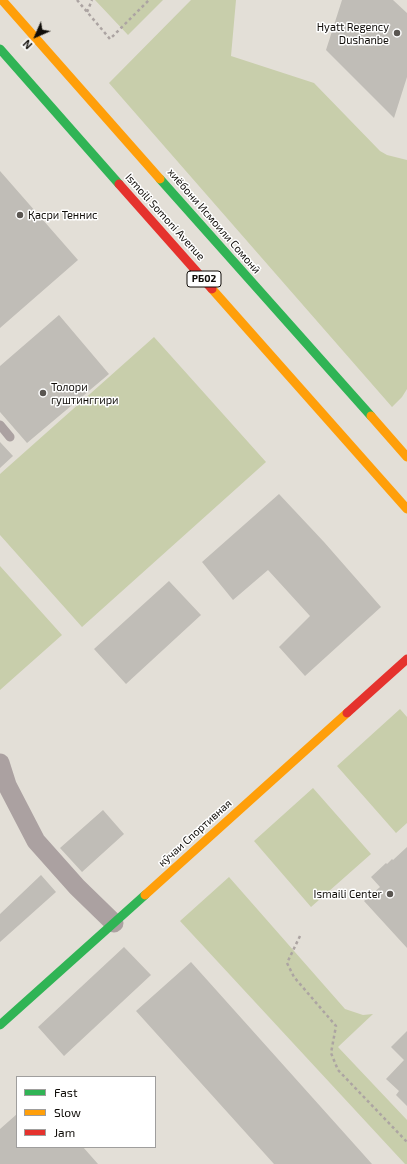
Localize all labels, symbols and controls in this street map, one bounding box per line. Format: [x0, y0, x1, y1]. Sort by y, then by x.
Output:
north arrow [16, 16, 56, 56]
place label: Hyatt Regency Dushanbe [317, 20, 389, 46]
marker: Hyatt Regency Dushanbe [392, 28, 402, 38]
text: N [20, 37, 35, 52]
street label: хиёбони Исмоили Сомонӣ [165, 166, 263, 276]
street label: Ismoili Somoni Avenue [123, 171, 207, 263]
place label: Қасри Теннис [28, 208, 98, 222]
marker: Қасри Теннис [15, 210, 25, 220]
road number: РБ02 [187, 271, 221, 287]
place label: Толори гуштинггири [51, 380, 119, 406]
marker: Толори гуштинггири [38, 388, 48, 398]
street label: кӯчаи Спортивная [156, 797, 234, 869]
place label: Ismaili Center [314, 887, 382, 901]
marker: Ismaili Center [385, 889, 395, 899]
legend [16, 1076, 156, 1148]
text: Fast [54, 1085, 77, 1099]
text: Slow [54, 1105, 81, 1119]
text: Jam [54, 1125, 75, 1139]

